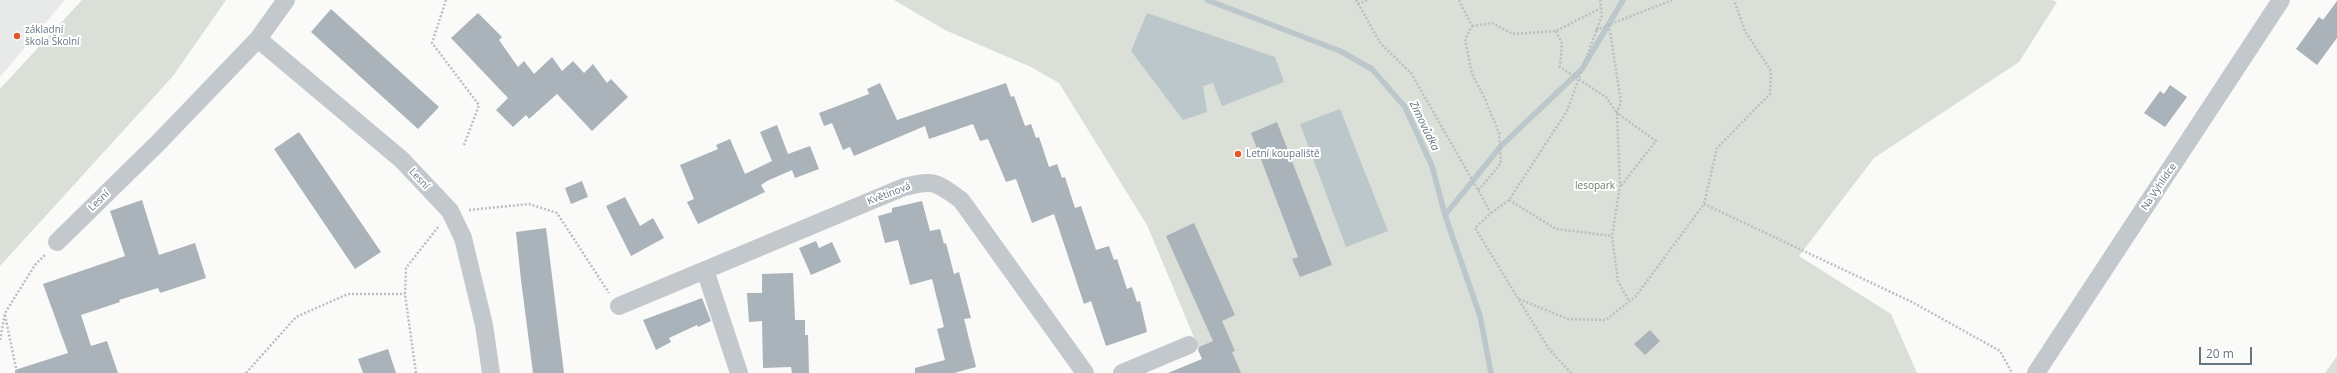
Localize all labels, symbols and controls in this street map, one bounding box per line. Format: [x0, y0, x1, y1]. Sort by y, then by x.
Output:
place label: základní škola Školní [25, 24, 80, 48]
marker: základní škola Školní [12, 31, 22, 41]
water label: Zimovůdka [1406, 99, 1442, 153]
place label: Letní koupaliště [1246, 148, 1320, 160]
marker: Letní koupaliště [1233, 149, 1243, 159]
street label: Na Vyhlídce [2139, 161, 2179, 213]
street label: Lesní [406, 166, 432, 192]
street label: Květinová [866, 180, 912, 208]
park label: lesopark [1575, 180, 1615, 192]
street label: Lesní [86, 188, 112, 214]
scale bar [2201, 339, 2254, 365]
text: 20 m [2206, 345, 2234, 362]

